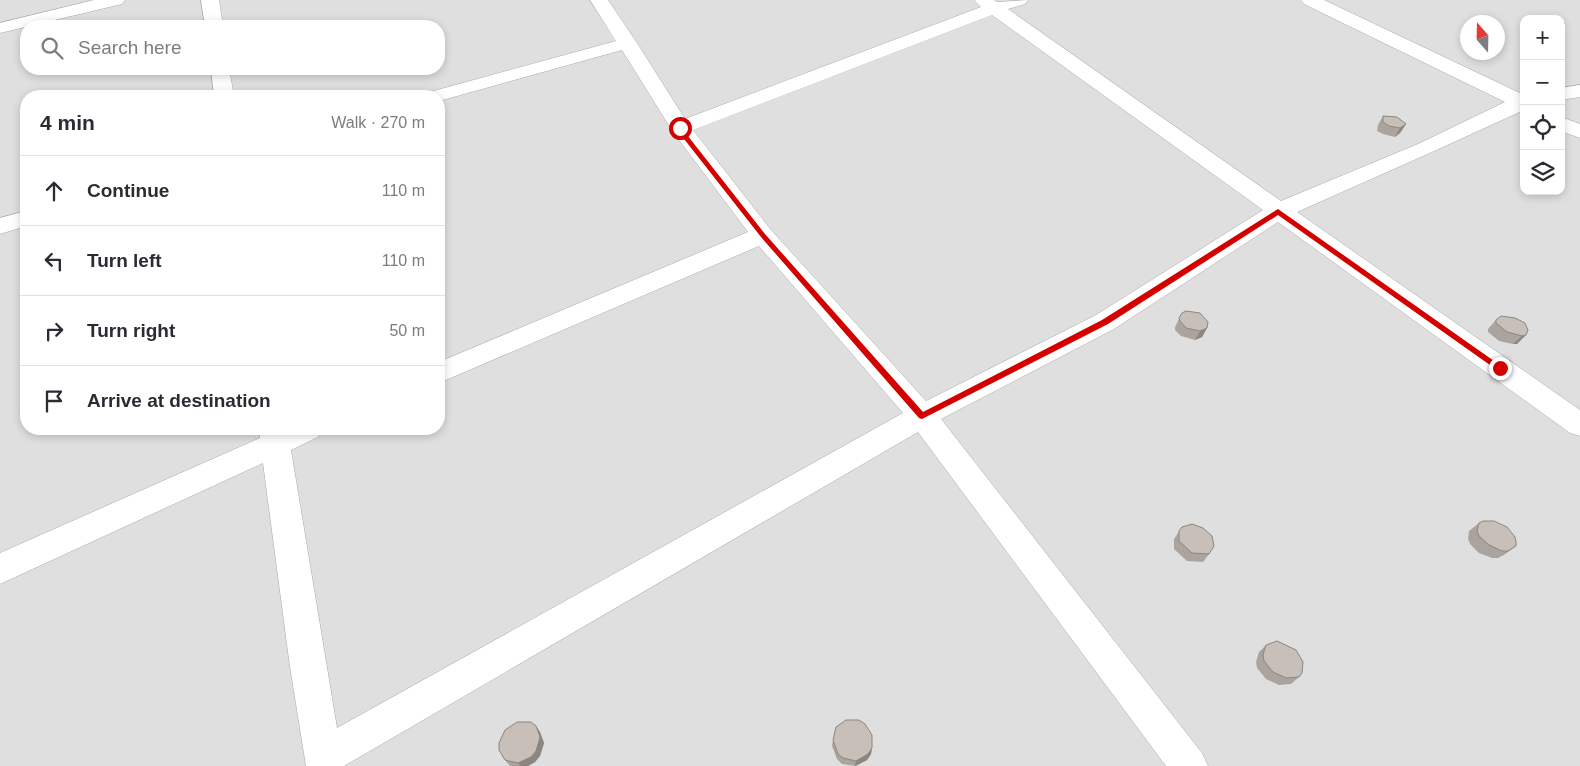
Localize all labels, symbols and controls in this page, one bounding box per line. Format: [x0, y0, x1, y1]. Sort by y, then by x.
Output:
north arrow [1460, 15, 1505, 60]
map controls [1520, 15, 1565, 195]
button: + [1520, 15, 1565, 60]
search box [20, 20, 445, 75]
icon: search [38, 34, 66, 62]
text: Search here [78, 37, 182, 58]
button: − [1520, 60, 1565, 105]
button: locate [1520, 105, 1565, 150]
text: 4 min [40, 111, 95, 134]
text: Walk · 270 m [331, 114, 425, 131]
route start [669, 117, 692, 140]
button: layers [1520, 150, 1565, 195]
icon: ahead [40, 177, 68, 205]
text: Continue [87, 180, 169, 201]
text: 110 m [382, 182, 425, 199]
icon: left [40, 247, 68, 275]
text: Turn left [87, 250, 162, 271]
text: 110 m [382, 252, 425, 269]
icon: right [40, 317, 68, 345]
text: Turn right [87, 320, 175, 341]
text: 50 m [389, 322, 425, 339]
route end [1489, 357, 1512, 380]
icon: arrive [40, 387, 68, 415]
text: Arrive at destination [87, 390, 271, 411]

